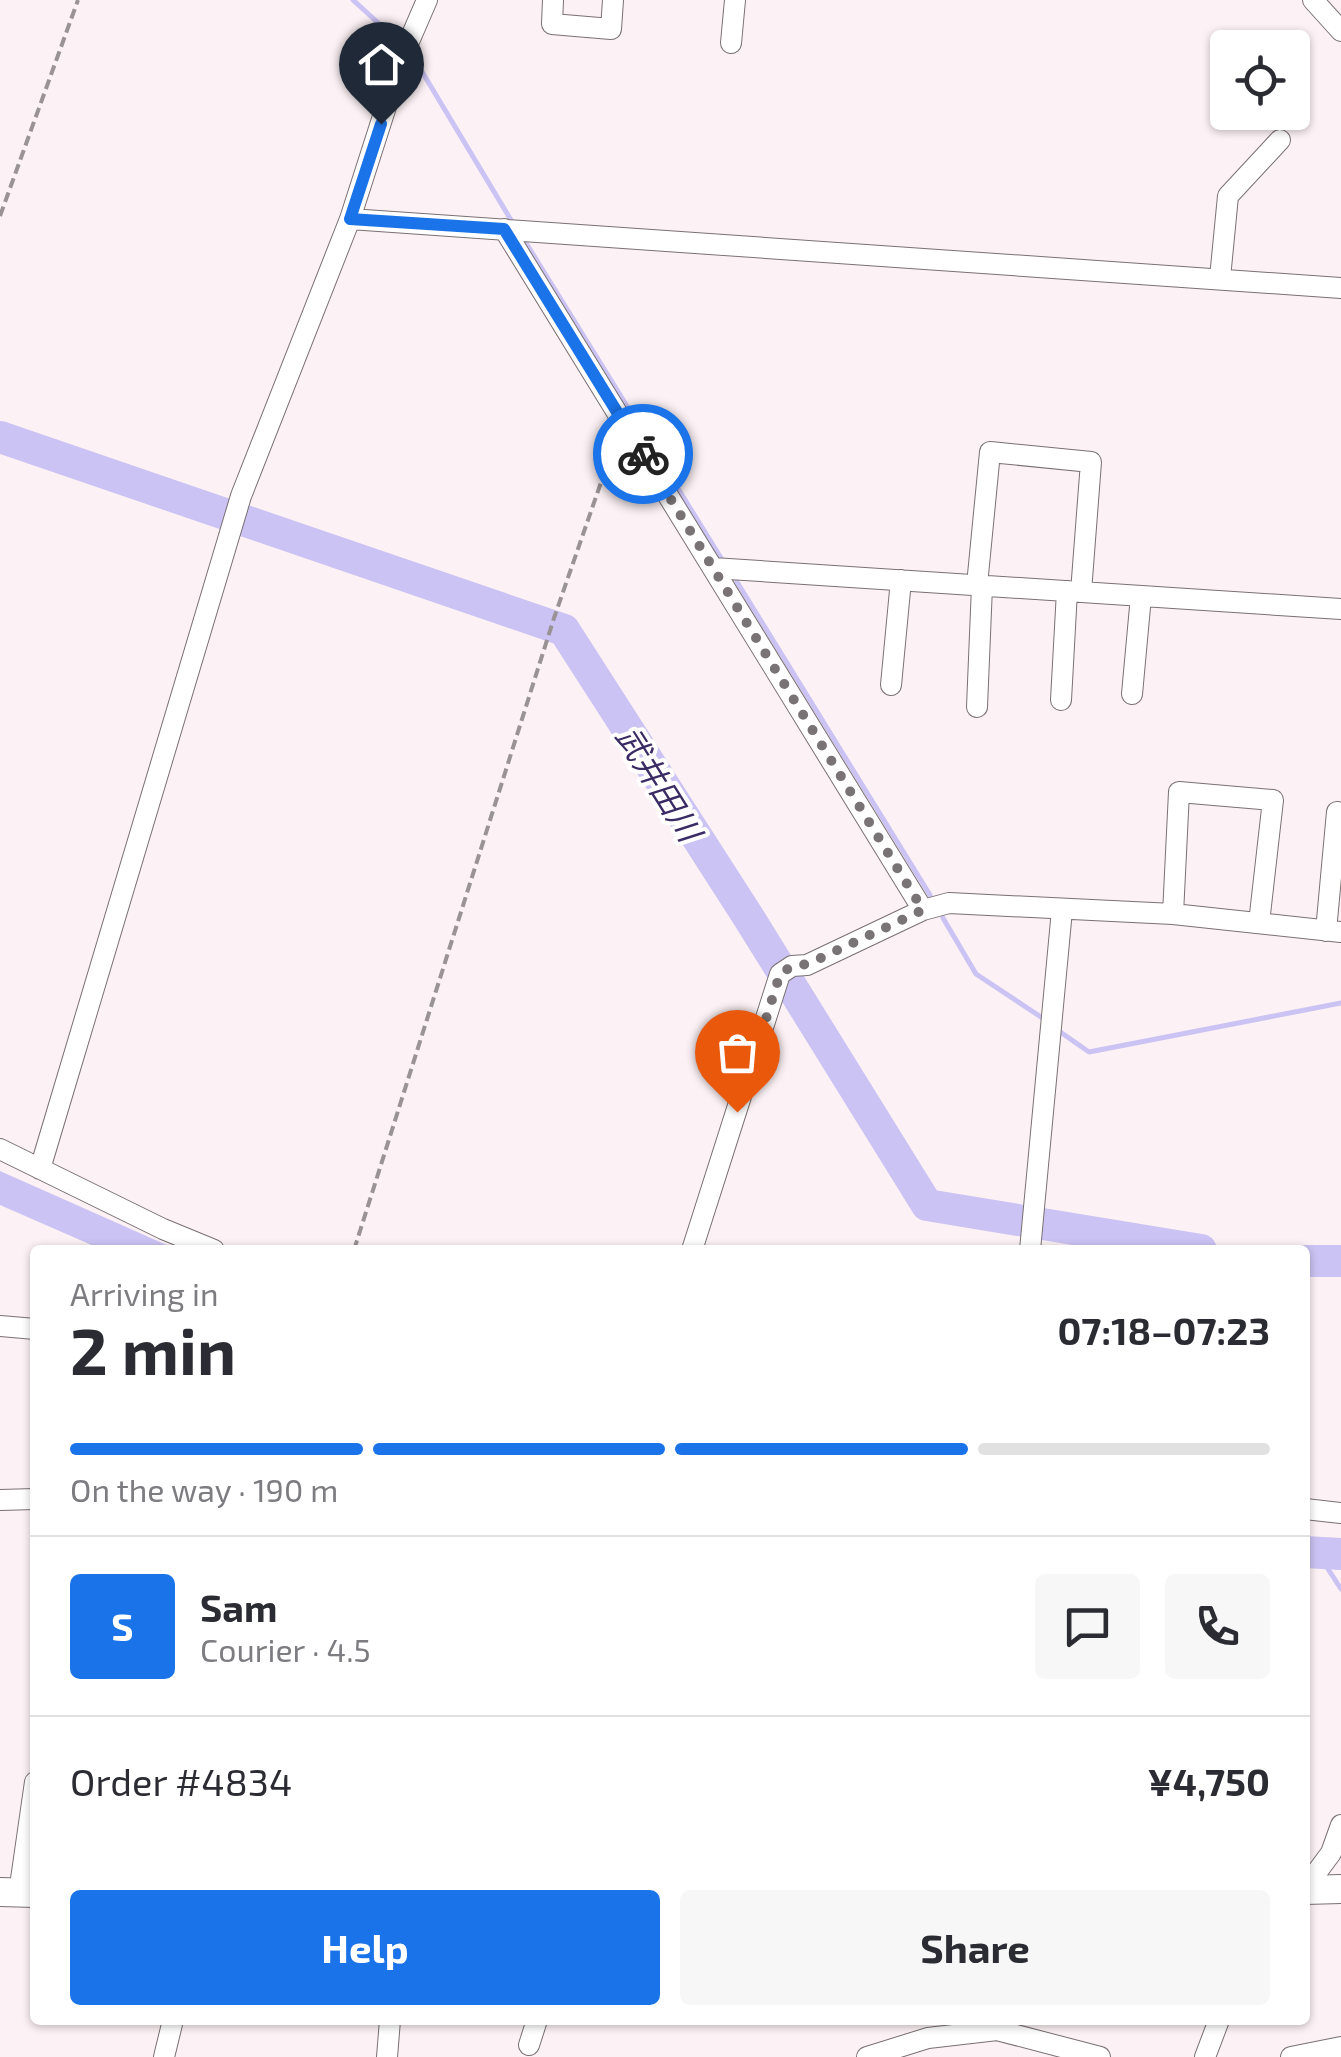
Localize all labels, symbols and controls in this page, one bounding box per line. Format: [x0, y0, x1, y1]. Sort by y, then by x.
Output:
pin [339, 22, 424, 125]
map controls [1210, 30, 1310, 130]
button: locate [1210, 30, 1310, 130]
icon: home [354, 37, 409, 92]
courier [593, 404, 693, 504]
icon: bike [616, 427, 671, 482]
water label: 武井田川 [610, 719, 712, 850]
pin [695, 1010, 780, 1113]
icon: bag [710, 1025, 765, 1080]
text: Arriving in [70, 1274, 219, 1312]
text: 07:18–07:23 [1057, 1307, 1270, 1353]
text: 2 min [70, 1310, 236, 1388]
text: On the way · 190 m [70, 1470, 338, 1508]
button: chat [1035, 1574, 1140, 1679]
button: phone [1165, 1574, 1270, 1679]
text: Sam [200, 1584, 277, 1630]
text: S [111, 1603, 134, 1649]
text: Courier · 4.5 [200, 1630, 371, 1668]
text: Order #4834 [70, 1758, 292, 1804]
text: ¥4,750 [1148, 1758, 1270, 1804]
button: Help [70, 1890, 660, 2005]
button: Share [680, 1890, 1270, 2005]

